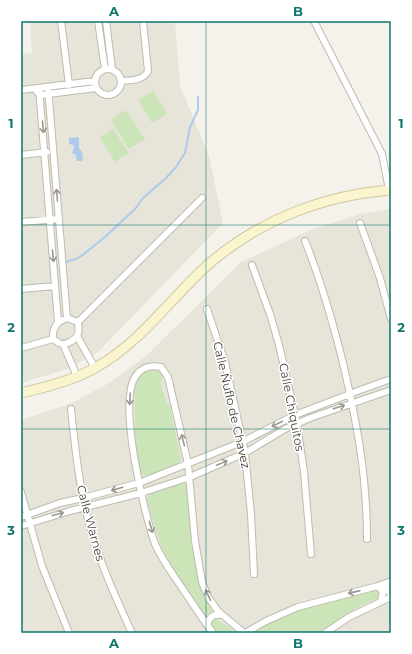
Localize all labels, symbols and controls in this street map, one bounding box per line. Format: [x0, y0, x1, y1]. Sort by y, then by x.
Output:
text: A [108, 3, 120, 19]
text: B [293, 3, 303, 19]
text: 1 [8, 115, 14, 131]
text: 1 [398, 115, 404, 131]
one-way arrow [39, 120, 46, 133]
one-way arrow [54, 189, 61, 202]
one-way arrow [49, 249, 57, 262]
text: 2 [7, 319, 15, 335]
text: 2 [397, 319, 405, 335]
street label: Calle Ñuflo de Chavez [210, 340, 254, 470]
street label: Calle Chiquitos [276, 362, 308, 453]
one-way arrow [126, 392, 134, 405]
one-way arrow [333, 403, 345, 411]
one-way arrow [271, 421, 283, 428]
one-way arrow [178, 434, 186, 447]
one-way arrow [216, 458, 228, 466]
street label: Calle Warnes [74, 483, 108, 563]
one-way arrow [111, 485, 124, 493]
one-way arrow [51, 510, 64, 517]
one-way arrow [148, 520, 155, 533]
text: 3 [6, 522, 15, 538]
text: 3 [396, 522, 405, 538]
one-way arrow [204, 589, 211, 601]
one-way arrow [347, 589, 360, 596]
text: A [108, 635, 120, 651]
text: B [293, 635, 303, 651]

